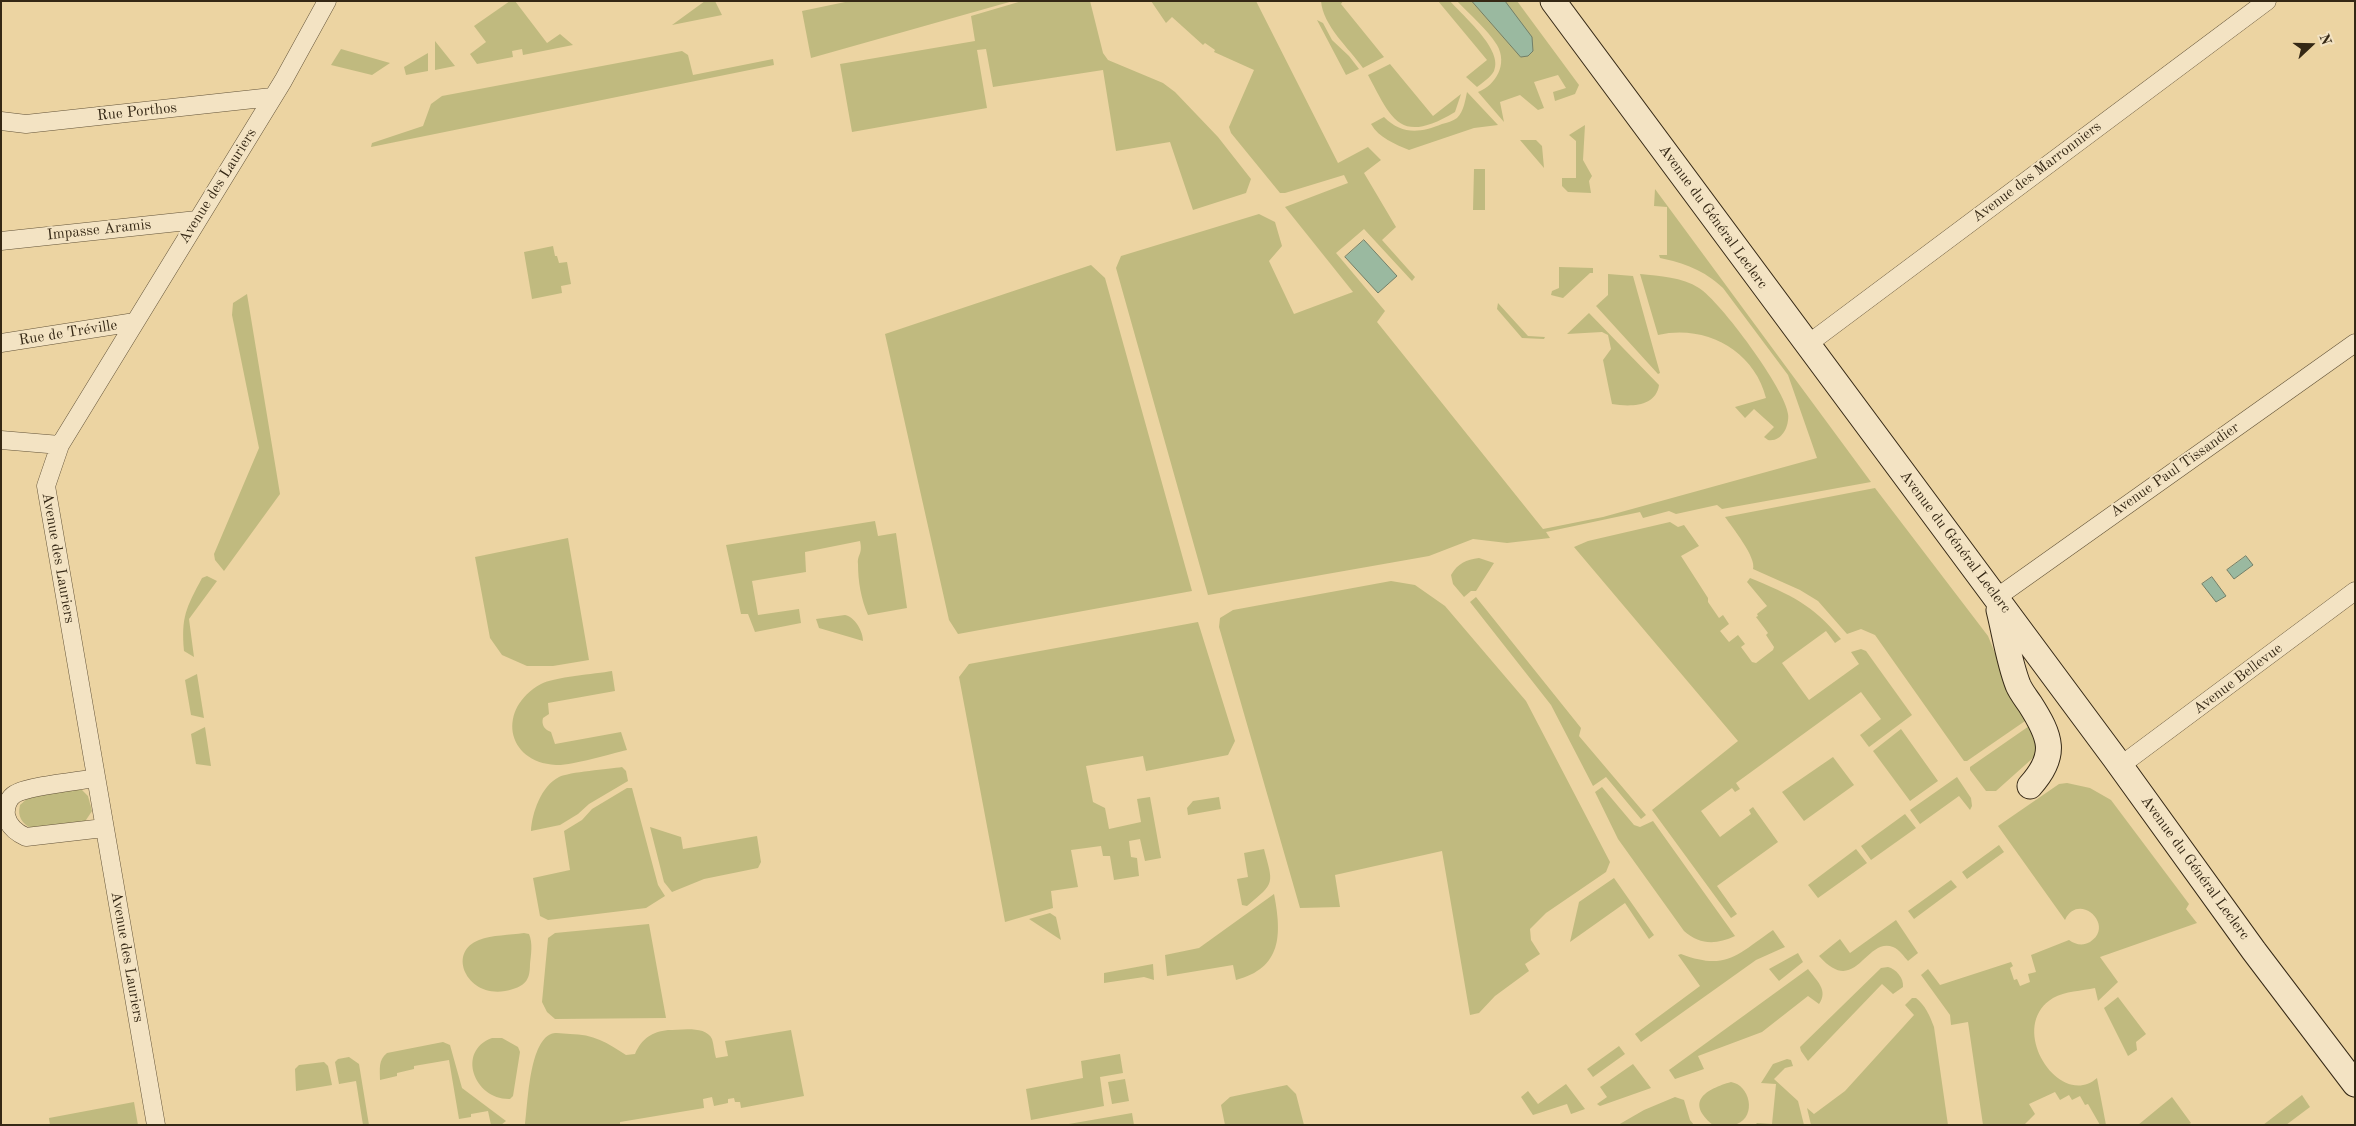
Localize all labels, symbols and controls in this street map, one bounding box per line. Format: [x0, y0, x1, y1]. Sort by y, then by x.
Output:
north arrow [2286, 20, 2336, 70]
text: N [2317, 32, 2333, 47]
street label: Rue Porthos [96, 99, 178, 125]
street label: Avenue des Marronniers [1969, 118, 2105, 226]
street label: Avenue des Lauriers [175, 125, 261, 247]
street label: Avenue du Général Leclerc [1655, 142, 1771, 292]
street label: Impasse Aramis [46, 216, 152, 244]
street label: Rue de Tréville [17, 316, 119, 350]
street label: Avenue Paul Tissandier [2107, 419, 2243, 521]
street label: Avenue du Général Leclerc [1896, 467, 2014, 617]
street label: Avenue des Lauriers [38, 491, 78, 625]
street label: Avenue Bellevue [2190, 640, 2286, 718]
street label: Avenue du Général Leclerc [2137, 793, 2253, 943]
street label: Avenue des Lauriers [107, 890, 147, 1024]

